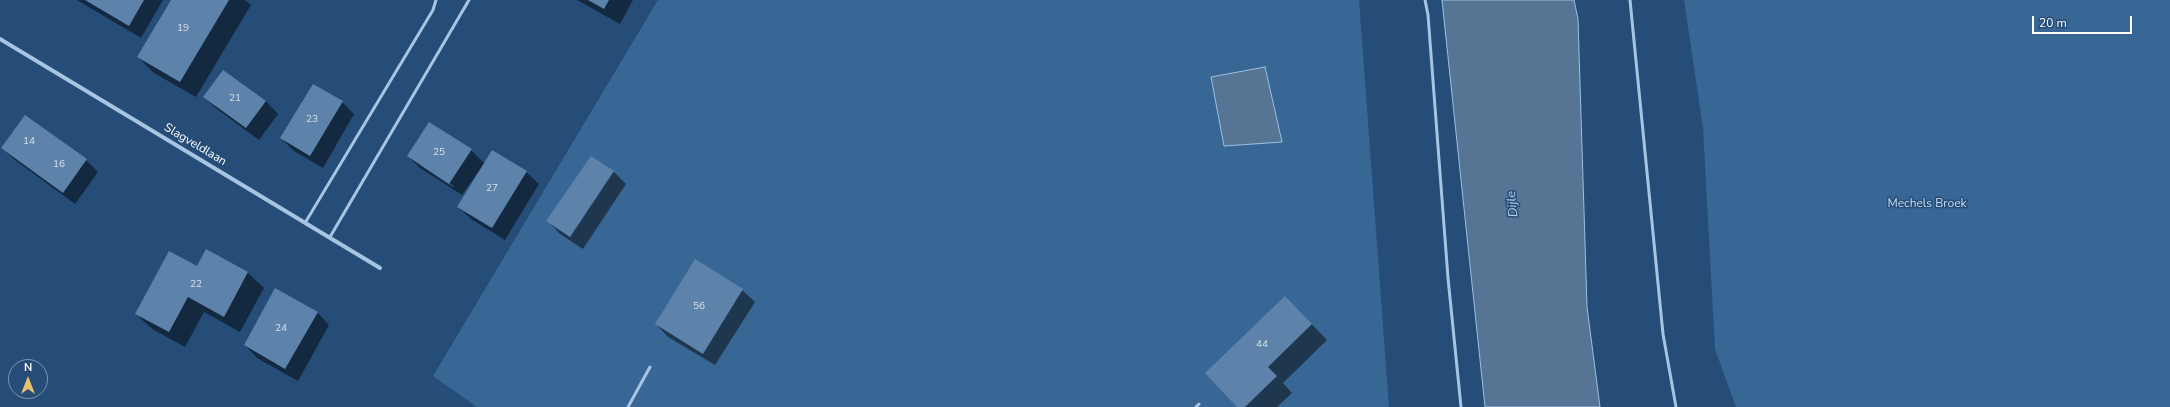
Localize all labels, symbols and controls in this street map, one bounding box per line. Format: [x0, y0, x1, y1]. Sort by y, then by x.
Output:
scale bar [2034, 8, 2134, 34]
text: 20 m [2039, 15, 2067, 31]
house number: 19 [177, 23, 189, 35]
house number: 21 [229, 93, 241, 105]
house number: 23 [306, 114, 318, 126]
street label: Slagveldlaan [161, 121, 229, 169]
house number: 14 [23, 136, 35, 148]
house number: 25 [433, 147, 445, 159]
house number: 16 [53, 159, 65, 171]
house number: 27 [486, 183, 498, 195]
water label: Dijle [1504, 190, 1522, 218]
park label: Mechels Broek [1887, 197, 1967, 211]
house number: 22 [190, 279, 202, 291]
house number: 56 [693, 301, 705, 313]
house number: 24 [275, 323, 287, 335]
house number: 44 [1256, 339, 1268, 351]
north arrow [8, 359, 48, 399]
text: N [24, 360, 32, 375]

